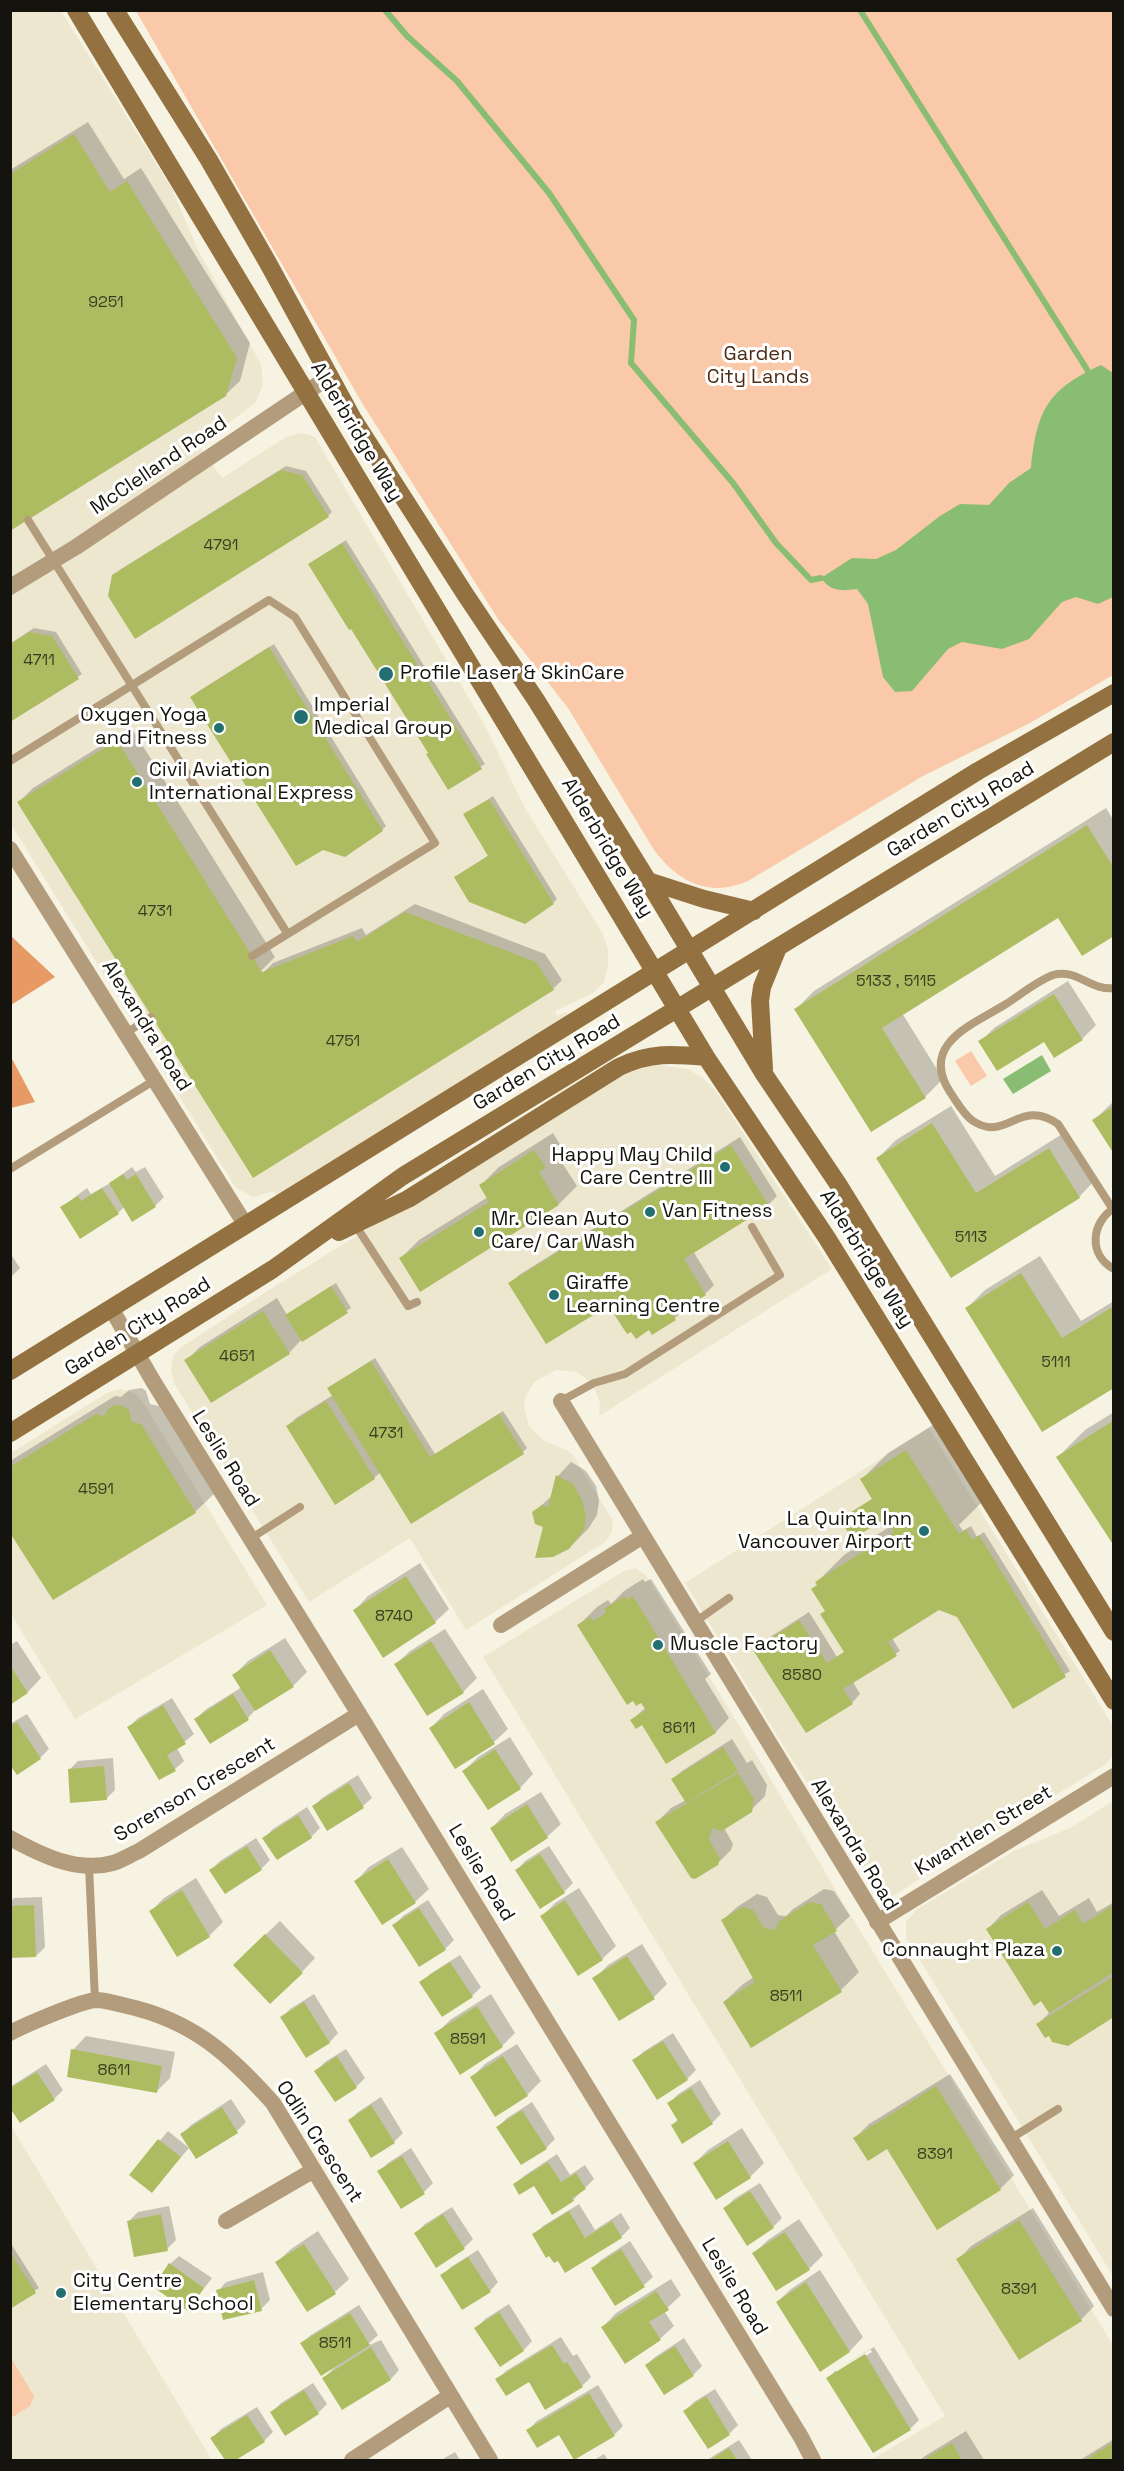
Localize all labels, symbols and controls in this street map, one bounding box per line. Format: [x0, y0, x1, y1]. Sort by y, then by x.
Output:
house number: 9251 [88, 293, 124, 313]
park label: Garden City Lands [707, 343, 809, 390]
street label: Alderbridge Way [305, 358, 407, 506]
street label: McClelland Road [86, 411, 232, 521]
house number: 4791 [204, 536, 238, 556]
house number: 4711 [23, 651, 55, 671]
place label: Profile Laser & SkinCare [400, 662, 624, 686]
marker: Profile Laser & SkinCare [377, 665, 395, 683]
place label: Imperial Medical Group [314, 694, 452, 741]
place label: Oxygen Yoga and Fitness [80, 704, 207, 751]
marker: Imperial Medical Group [292, 708, 310, 726]
marker: Oxygen Yoga and Fitness [212, 721, 226, 735]
street label: Garden City Road [883, 757, 1039, 863]
place label: Civil Aviation International Express [149, 759, 354, 806]
street label: Alderbridge Way [556, 774, 658, 922]
marker: Civil Aviation International Express [130, 775, 144, 789]
house number: 4731 [138, 902, 172, 922]
street label: Alexandra Road [96, 956, 196, 1096]
house number: 5133 , 5115 [856, 972, 936, 992]
street label: Garden City Road [469, 1010, 625, 1116]
house number: 4751 [326, 1032, 360, 1052]
place label: Happy May Child Care Centre III [552, 1144, 713, 1191]
marker: Happy May Child Care Centre III [718, 1160, 732, 1174]
street label: Alderbridge Way [814, 1185, 918, 1333]
place label: Van Fitness [662, 1200, 773, 1224]
marker: Van Fitness [643, 1205, 657, 1219]
place label: Mr. Clean Auto Care/ Car Wash [491, 1208, 635, 1255]
marker: Mr. Clean Auto Care/ Car Wash [472, 1225, 486, 1239]
house number: 5113 [955, 1228, 987, 1248]
street label: Garden City Road [61, 1272, 215, 1382]
place label: Giraffe Learning Centre [566, 1272, 720, 1319]
marker: Giraffe Learning Centre [547, 1288, 561, 1302]
house number: 4651 [219, 1347, 255, 1367]
house number: 5111 [1041, 1353, 1071, 1373]
street label: Leslie Road [186, 1406, 264, 1512]
house number: 4731 [369, 1424, 403, 1444]
house number: 4591 [78, 1480, 114, 1500]
place label: La Quinta Inn Vancouver Airport [738, 1508, 912, 1555]
marker: La Quinta Inn Vancouver Airport [917, 1524, 931, 1538]
house number: 8740 [375, 1607, 413, 1627]
place label: Muscle Factory [670, 1633, 818, 1657]
marker: Muscle Factory [651, 1638, 665, 1652]
house number: 8580 [782, 1666, 822, 1686]
house number: 8611 [662, 1719, 696, 1739]
street label: Sorenson Crescent [110, 1732, 280, 1848]
street label: Alexandra Road [805, 1775, 903, 1915]
street label: Kwantlen Street [911, 1781, 1057, 1881]
street label: Leslie Road [443, 1820, 519, 1926]
place label: Connaught Plaza [882, 1939, 1045, 1963]
marker: Connaught Plaza [1050, 1944, 1064, 1958]
house number: 8511 [770, 1987, 802, 2007]
house number: 8591 [450, 2030, 486, 2050]
house number: 8611 [97, 2061, 131, 2081]
street label: Odlin Crescent [271, 2076, 367, 2208]
house number: 8391 [917, 2145, 953, 2165]
street label: Leslie Road [696, 2234, 772, 2340]
place label: City Centre Elementary School [73, 2270, 254, 2317]
house number: 8391 [1001, 2280, 1037, 2300]
marker: City Centre Elementary School [54, 2286, 68, 2300]
house number: 8511 [319, 2334, 351, 2354]

